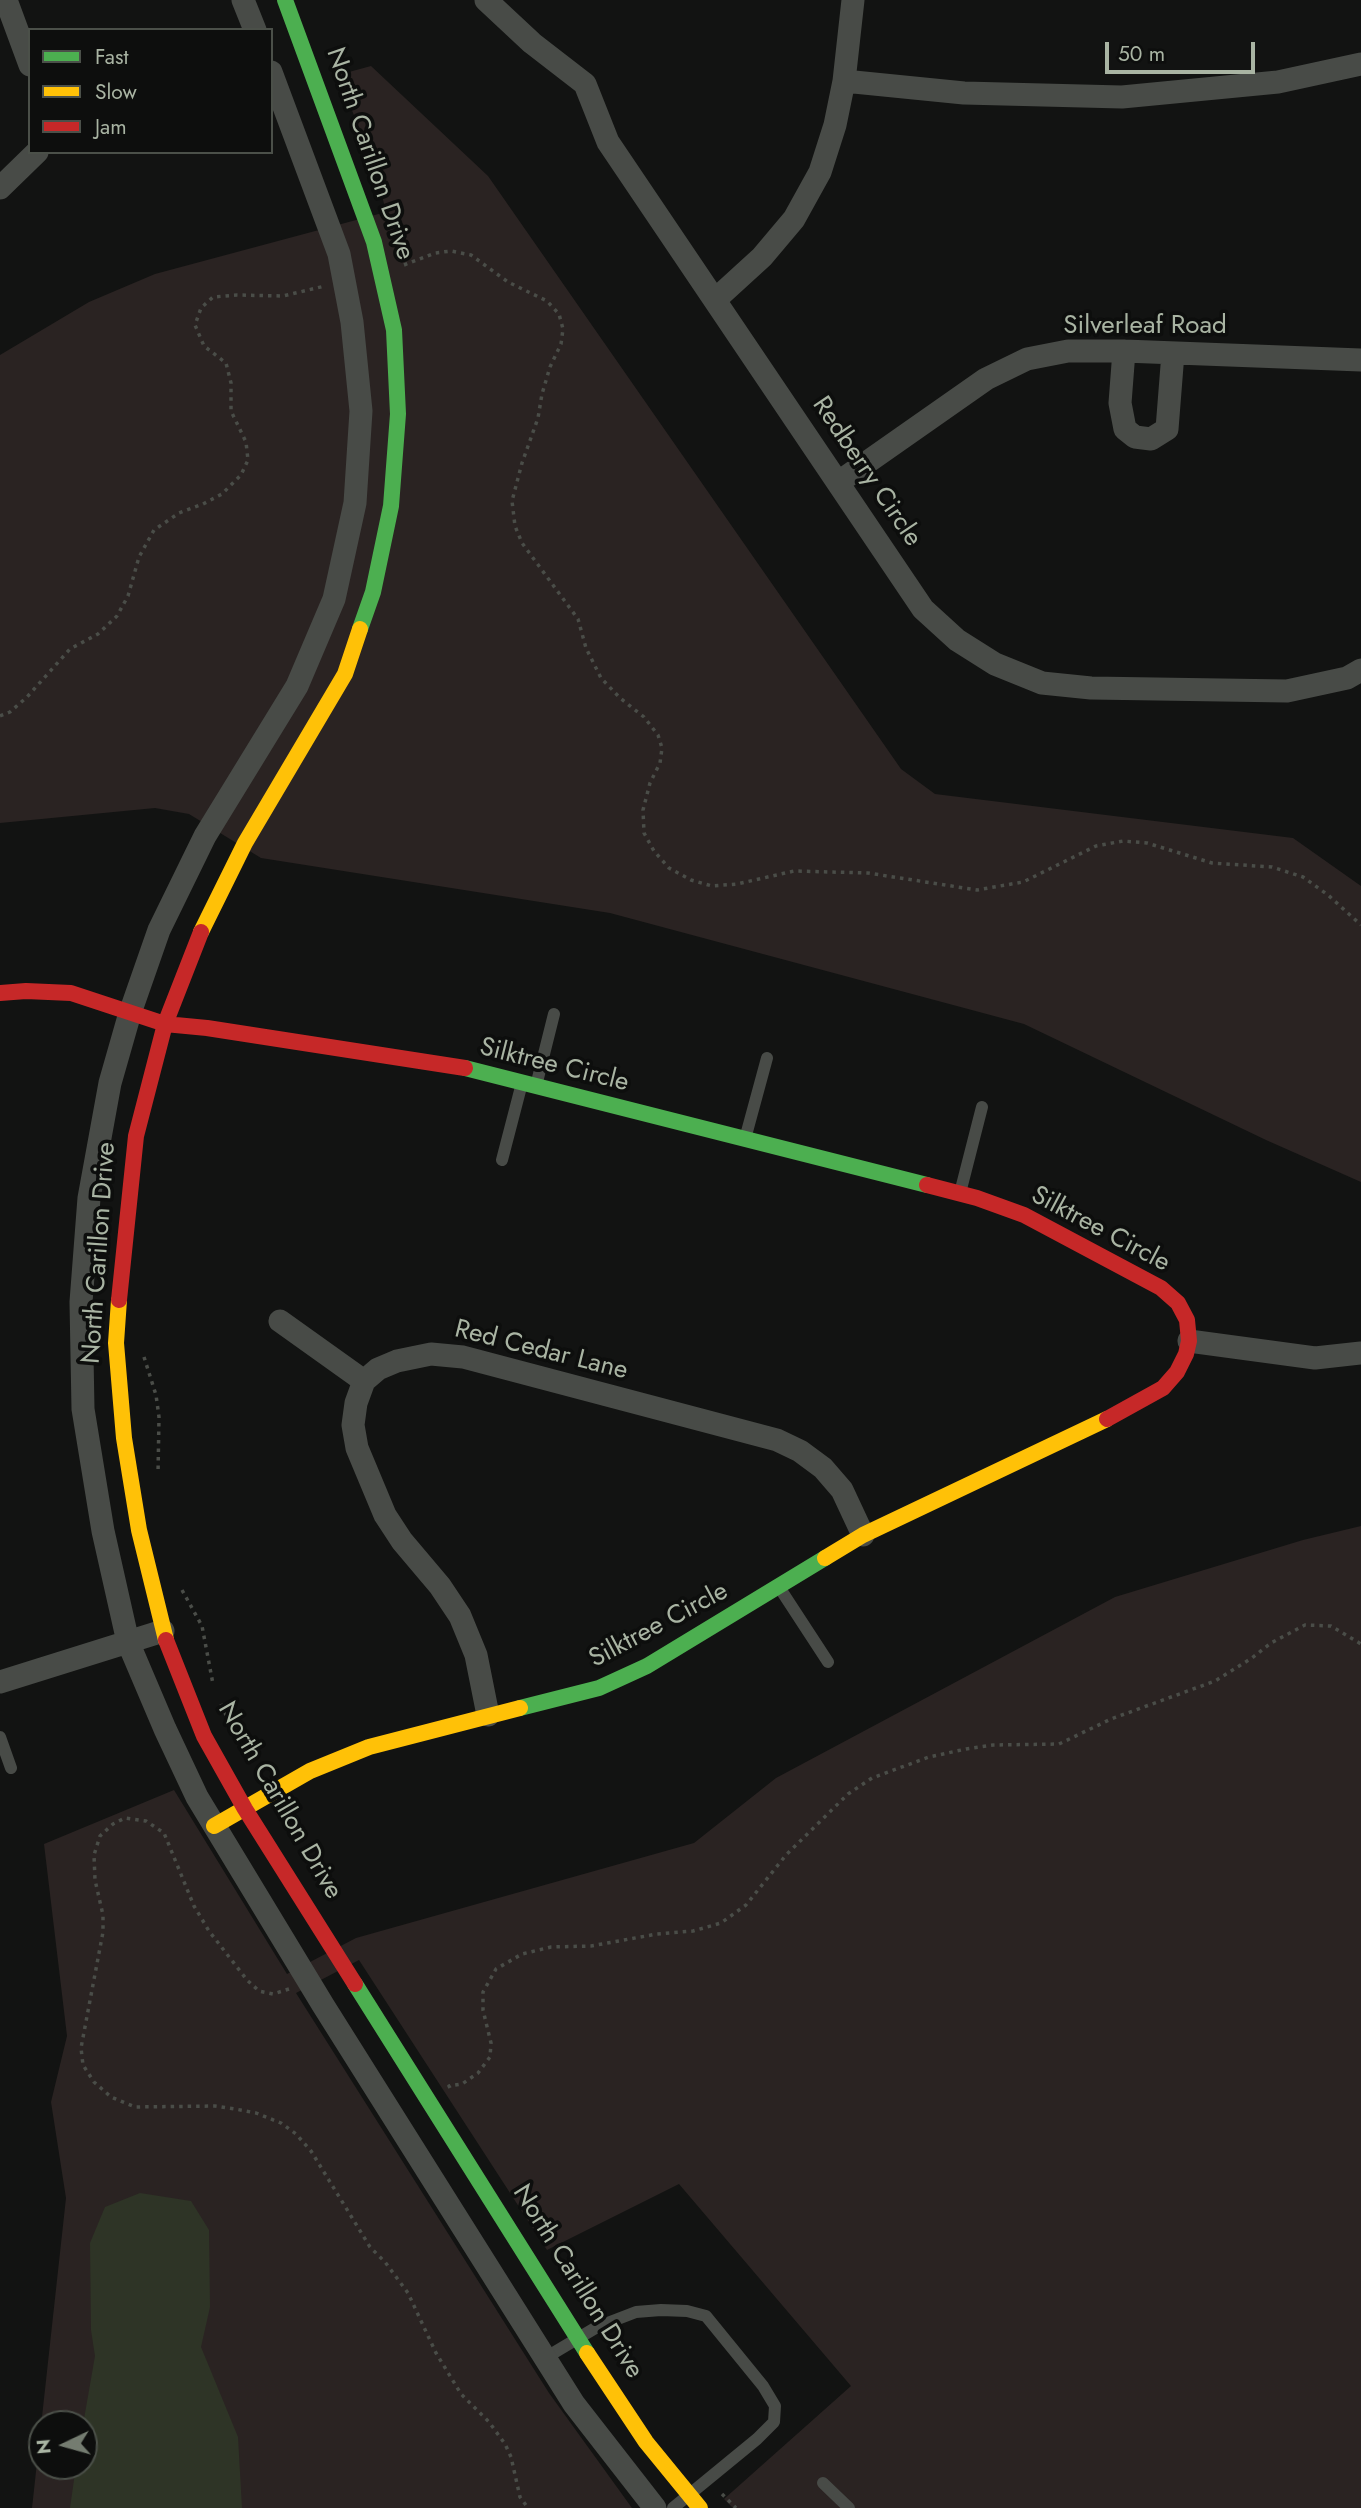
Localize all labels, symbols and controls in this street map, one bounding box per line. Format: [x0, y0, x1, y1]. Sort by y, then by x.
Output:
legend [28, 28, 273, 154]
scale bar [1109, 28, 1260, 72]
text: 50 m [1118, 39, 1165, 69]
text: Fast [95, 42, 128, 72]
street label: North Carillon Drive [318, 44, 420, 264]
text: Slow [95, 77, 137, 107]
text: Jam [95, 112, 127, 142]
street label: Silverleaf Road [1063, 311, 1227, 343]
street label: Redberry Circle [804, 391, 928, 553]
street label: Silktree Circle [476, 1032, 632, 1100]
street label: North Carillon Drive [77, 1141, 123, 1365]
street label: Silktree Circle [1025, 1180, 1175, 1280]
street label: Red Cedar Lane [451, 1314, 631, 1388]
street label: Silktree Circle [584, 1576, 734, 1676]
street label: North Carillon Drive [210, 1697, 348, 1905]
street label: North Carillon Drive [505, 2179, 649, 2385]
north arrow [28, 2410, 98, 2480]
text: N [29, 2438, 58, 2455]

